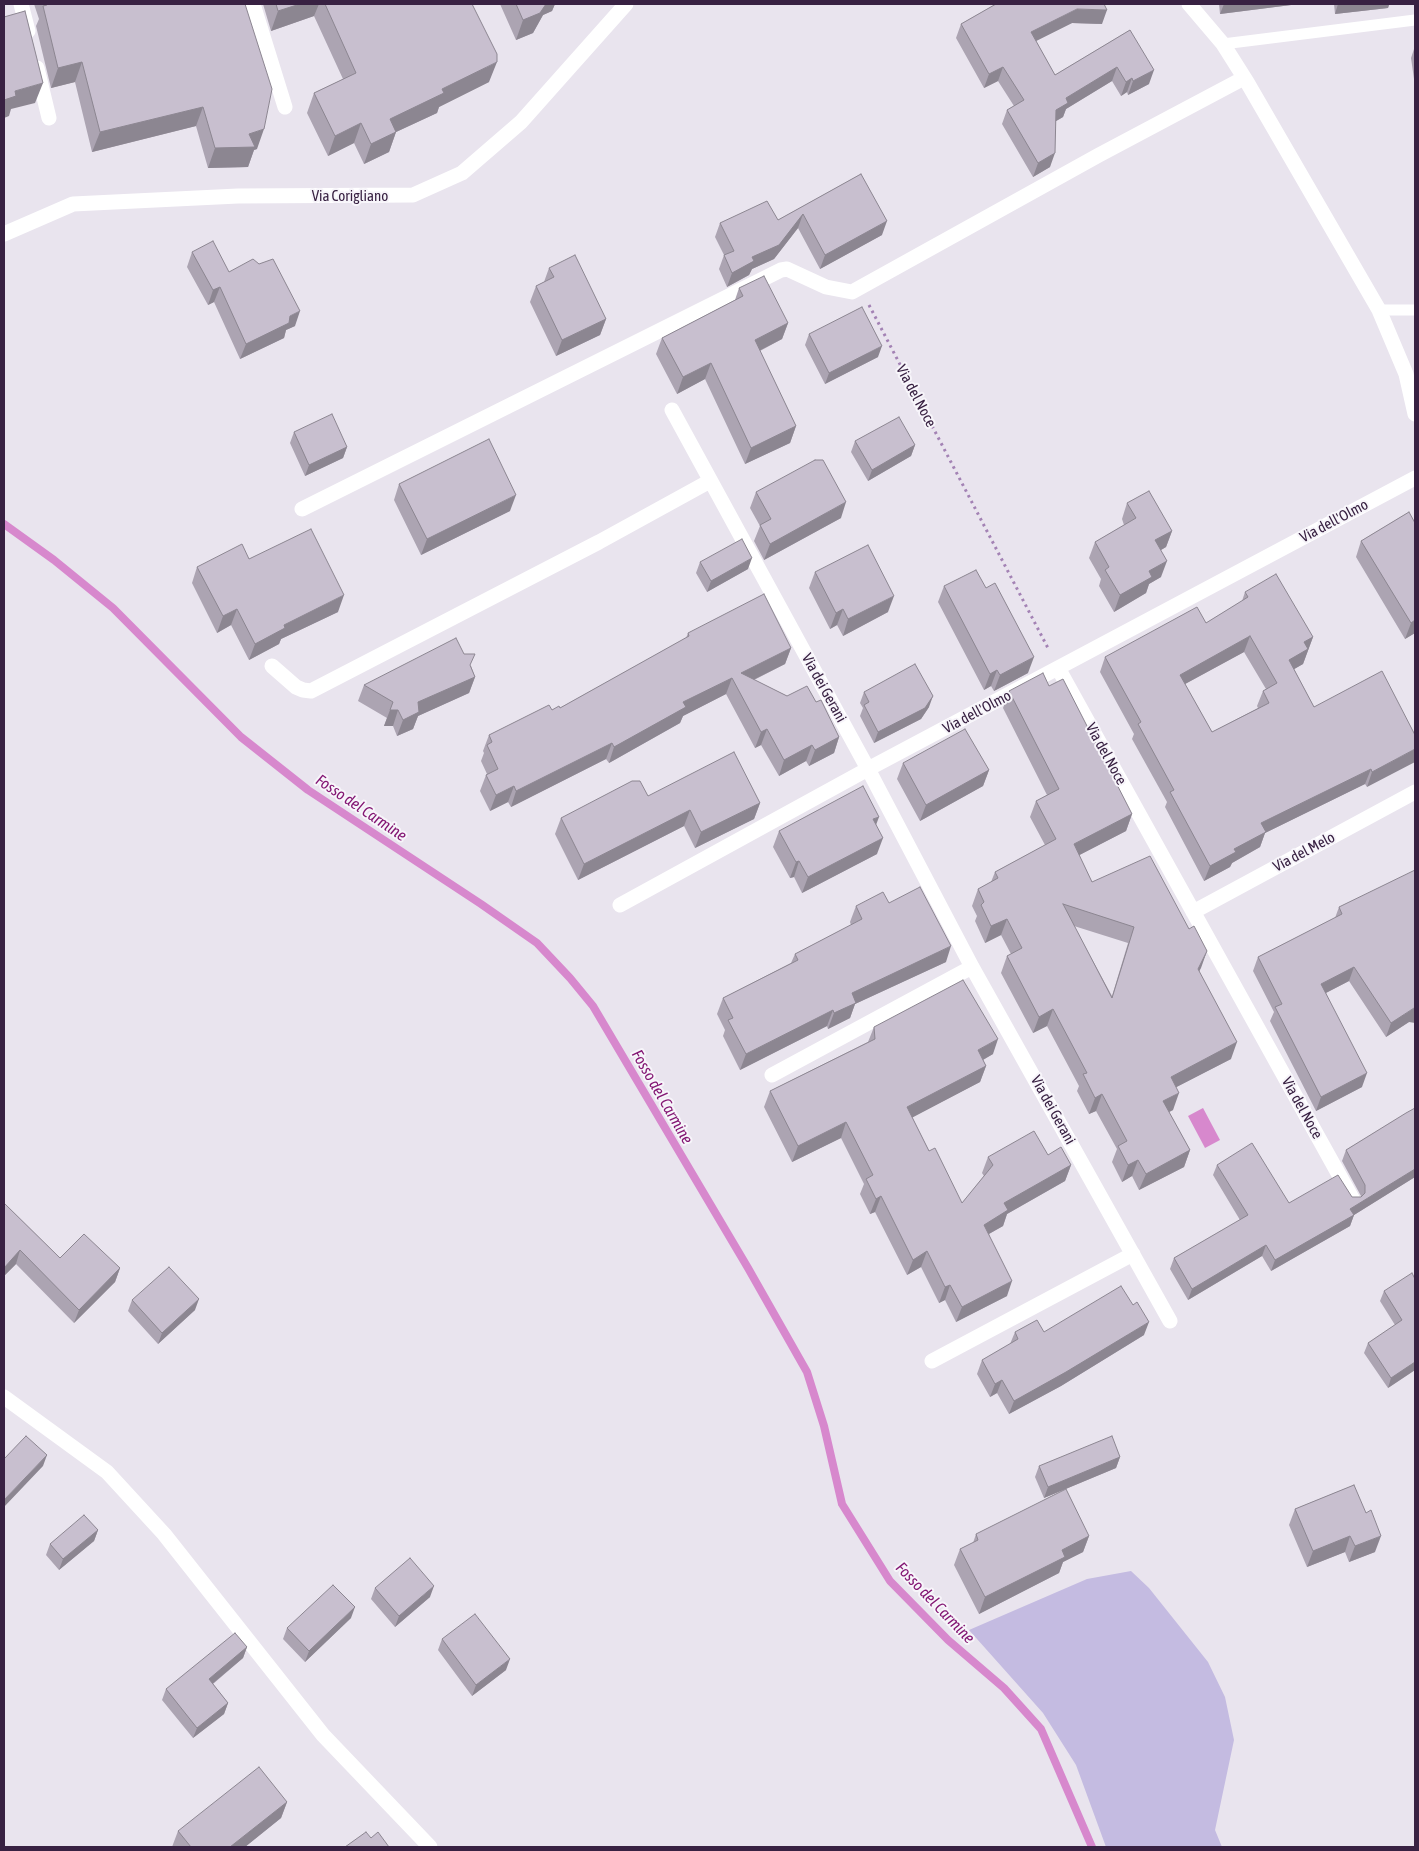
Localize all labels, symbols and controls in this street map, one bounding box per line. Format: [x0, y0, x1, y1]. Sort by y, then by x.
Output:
street label: Via Corigliano [312, 187, 388, 205]
street label: Via del Noce [892, 362, 940, 430]
street label: Via dell'Olmo [1297, 496, 1371, 546]
street label: Via dei Gerani [798, 650, 850, 726]
street label: Via dell'Olmo [940, 687, 1014, 737]
street label: Via del Noce [1082, 720, 1130, 788]
water label: Fosso del Carmine [312, 771, 410, 845]
street label: Via del Melo [1270, 828, 1338, 876]
water label: Fosso del Carmine [627, 1047, 697, 1147]
street label: Via dei Gerani [1027, 1072, 1079, 1148]
street label: Via del Noce [1278, 1074, 1326, 1142]
water label: Fosso del Carmine [891, 1558, 979, 1648]

